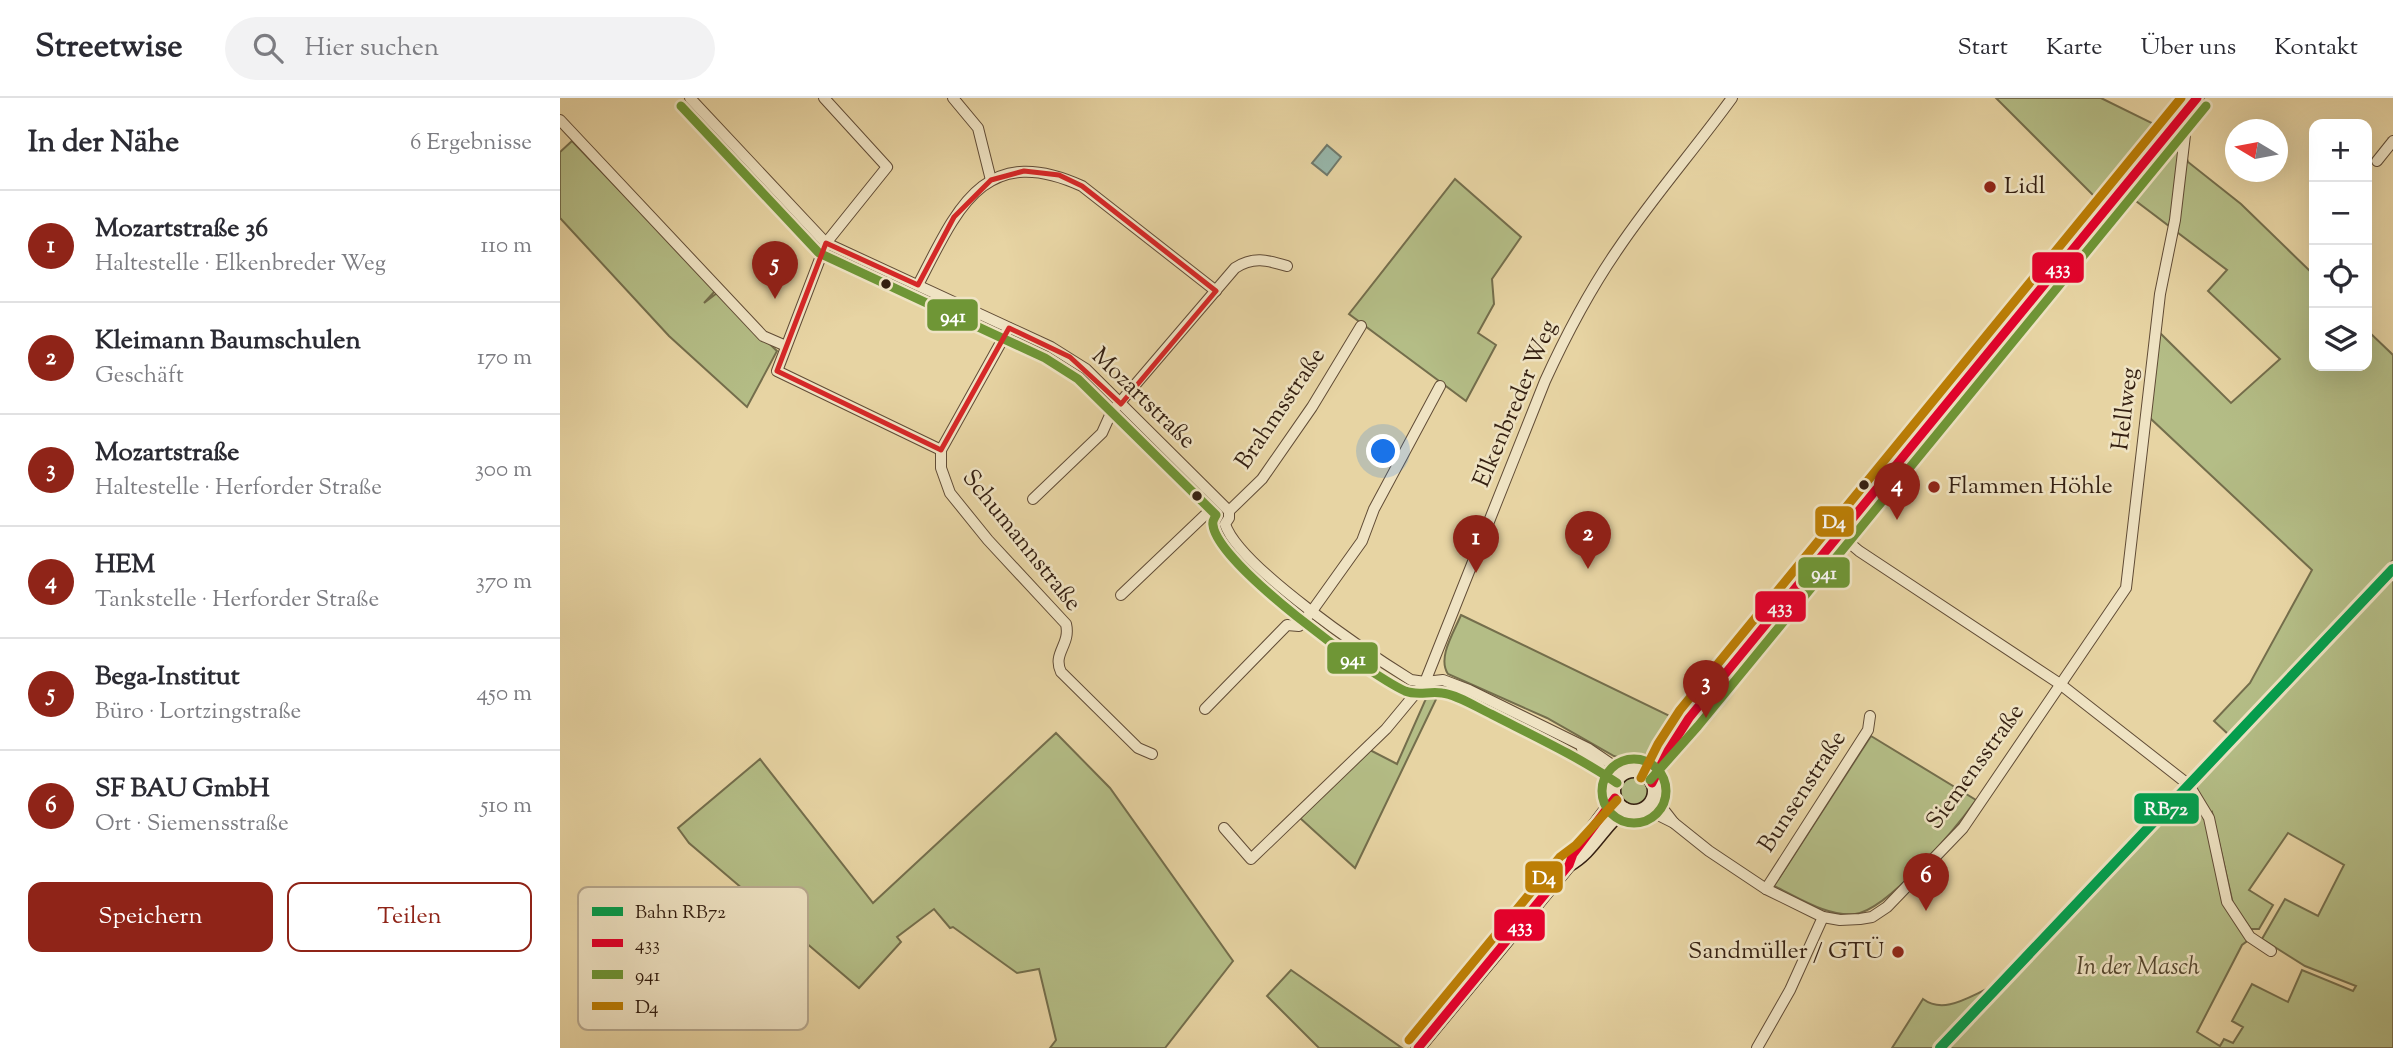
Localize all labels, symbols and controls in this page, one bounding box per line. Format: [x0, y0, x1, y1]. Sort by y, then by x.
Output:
search box [225, 17, 715, 80]
text: Streetwise [35, 24, 183, 72]
icon: search [249, 29, 287, 67]
text: Hier suchen [305, 30, 439, 67]
text: Start [1957, 31, 2008, 65]
text: Karte [2046, 31, 2102, 65]
text: Über uns [2140, 31, 2236, 65]
text: Kontakt [2274, 31, 2358, 65]
north arrow [2225, 119, 2288, 182]
map controls [2309, 119, 2372, 371]
button: + [2309, 119, 2372, 182]
text: In der Nähe [28, 122, 179, 165]
text: 6 Ergebnisse [410, 127, 532, 160]
place label: Lidl [2004, 170, 2046, 204]
marker: Lidl [1982, 179, 1998, 195]
button: − [2309, 182, 2372, 245]
text: Mozartstraße 36 [95, 211, 268, 248]
text: 1 [47, 230, 55, 263]
text: 110 m [481, 230, 532, 263]
pin: 5 [752, 241, 798, 299]
button: locate [2309, 245, 2372, 308]
text: Haltestelle · Elkenbreder Weg [95, 248, 386, 281]
line badge: 433 [2031, 251, 2085, 284]
text: 433 [2045, 256, 2071, 283]
unlabelled marker [879, 277, 893, 291]
line badge: 941 [926, 298, 979, 332]
text: 941 [940, 304, 966, 331]
button: layers [2309, 308, 2372, 371]
street label: Elkenbreder Weg [1466, 315, 1567, 493]
text: Kleimann Baumschulen [95, 323, 361, 360]
street label: Mozartstraße [1083, 340, 1203, 458]
street label: Brahmsstraße [1228, 341, 1334, 477]
text: 2 [46, 342, 56, 375]
text: 170 m [477, 342, 532, 375]
text: Geschäft [95, 360, 184, 393]
street label: Hellweg [2104, 365, 2148, 452]
your location [1366, 434, 1400, 468]
text: Mozartstraße [95, 435, 239, 472]
text: 3 [46, 454, 56, 487]
text: 300 m [475, 454, 532, 487]
pin: 4 [1874, 462, 1920, 520]
street label: Schumannstraße [953, 463, 1089, 619]
place label: Flammen Höhle [1948, 470, 2113, 504]
text: Haltestelle · Herforder Straße [95, 472, 382, 505]
unlabelled marker [1857, 478, 1871, 492]
marker: Flammen Höhle [1926, 479, 1942, 495]
unlabelled marker [1190, 489, 1204, 503]
line badge: D4 [1814, 505, 1855, 538]
text: D4 [1822, 510, 1846, 537]
pin: 2 [1565, 511, 1611, 569]
pin: 1 [1453, 515, 1499, 573]
text: HEM [95, 547, 155, 584]
line badge: 941 [1797, 556, 1851, 589]
text: 941 [1811, 561, 1837, 588]
text: 4 [45, 566, 57, 599]
text: 370 m [476, 566, 532, 599]
text: Tankstelle · Herforder Straße [95, 584, 379, 617]
line badge: 433 [1754, 590, 1807, 623]
text: 433 [1767, 595, 1793, 622]
line badge: 941 [1326, 641, 1379, 675]
text: 941 [1340, 647, 1366, 674]
text: Bega-Institut [95, 659, 240, 696]
pin: 3 [1683, 660, 1729, 718]
text: 5 [47, 678, 55, 711]
text: 450 m [476, 678, 532, 711]
text: Büro · Lortzingstraße [95, 696, 301, 729]
street label: Siemensstraße [1919, 697, 2033, 837]
street label: Bunsenstraße [1751, 724, 1855, 860]
text: SF BAU GmbH [95, 771, 270, 808]
text: 6 [45, 790, 57, 823]
text: 510 m [480, 790, 532, 823]
line badge: RB72 [2133, 792, 2200, 825]
text: RB72 [2144, 797, 2188, 824]
text: Ort · Siemensstraße [95, 808, 289, 841]
pin: 6 [1903, 853, 1949, 911]
line badge: D4 [1524, 860, 1564, 894]
text: D4 [1532, 866, 1556, 893]
button: Speichern [28, 882, 273, 952]
button: Teilen [287, 882, 532, 952]
legend [578, 887, 808, 1030]
text: Bahn RB72 [635, 900, 726, 927]
line badge: 433 [1493, 908, 1546, 942]
text: 433 [1507, 914, 1533, 941]
text: 433 [635, 932, 660, 959]
place label: Sandmüller / GTÜ [1688, 935, 1884, 969]
marker: Sandmüller / GTÜ [1890, 944, 1906, 960]
park label: In der Masch [2076, 951, 2200, 985]
text: 941 [635, 963, 661, 990]
text: D4 [635, 995, 659, 1022]

